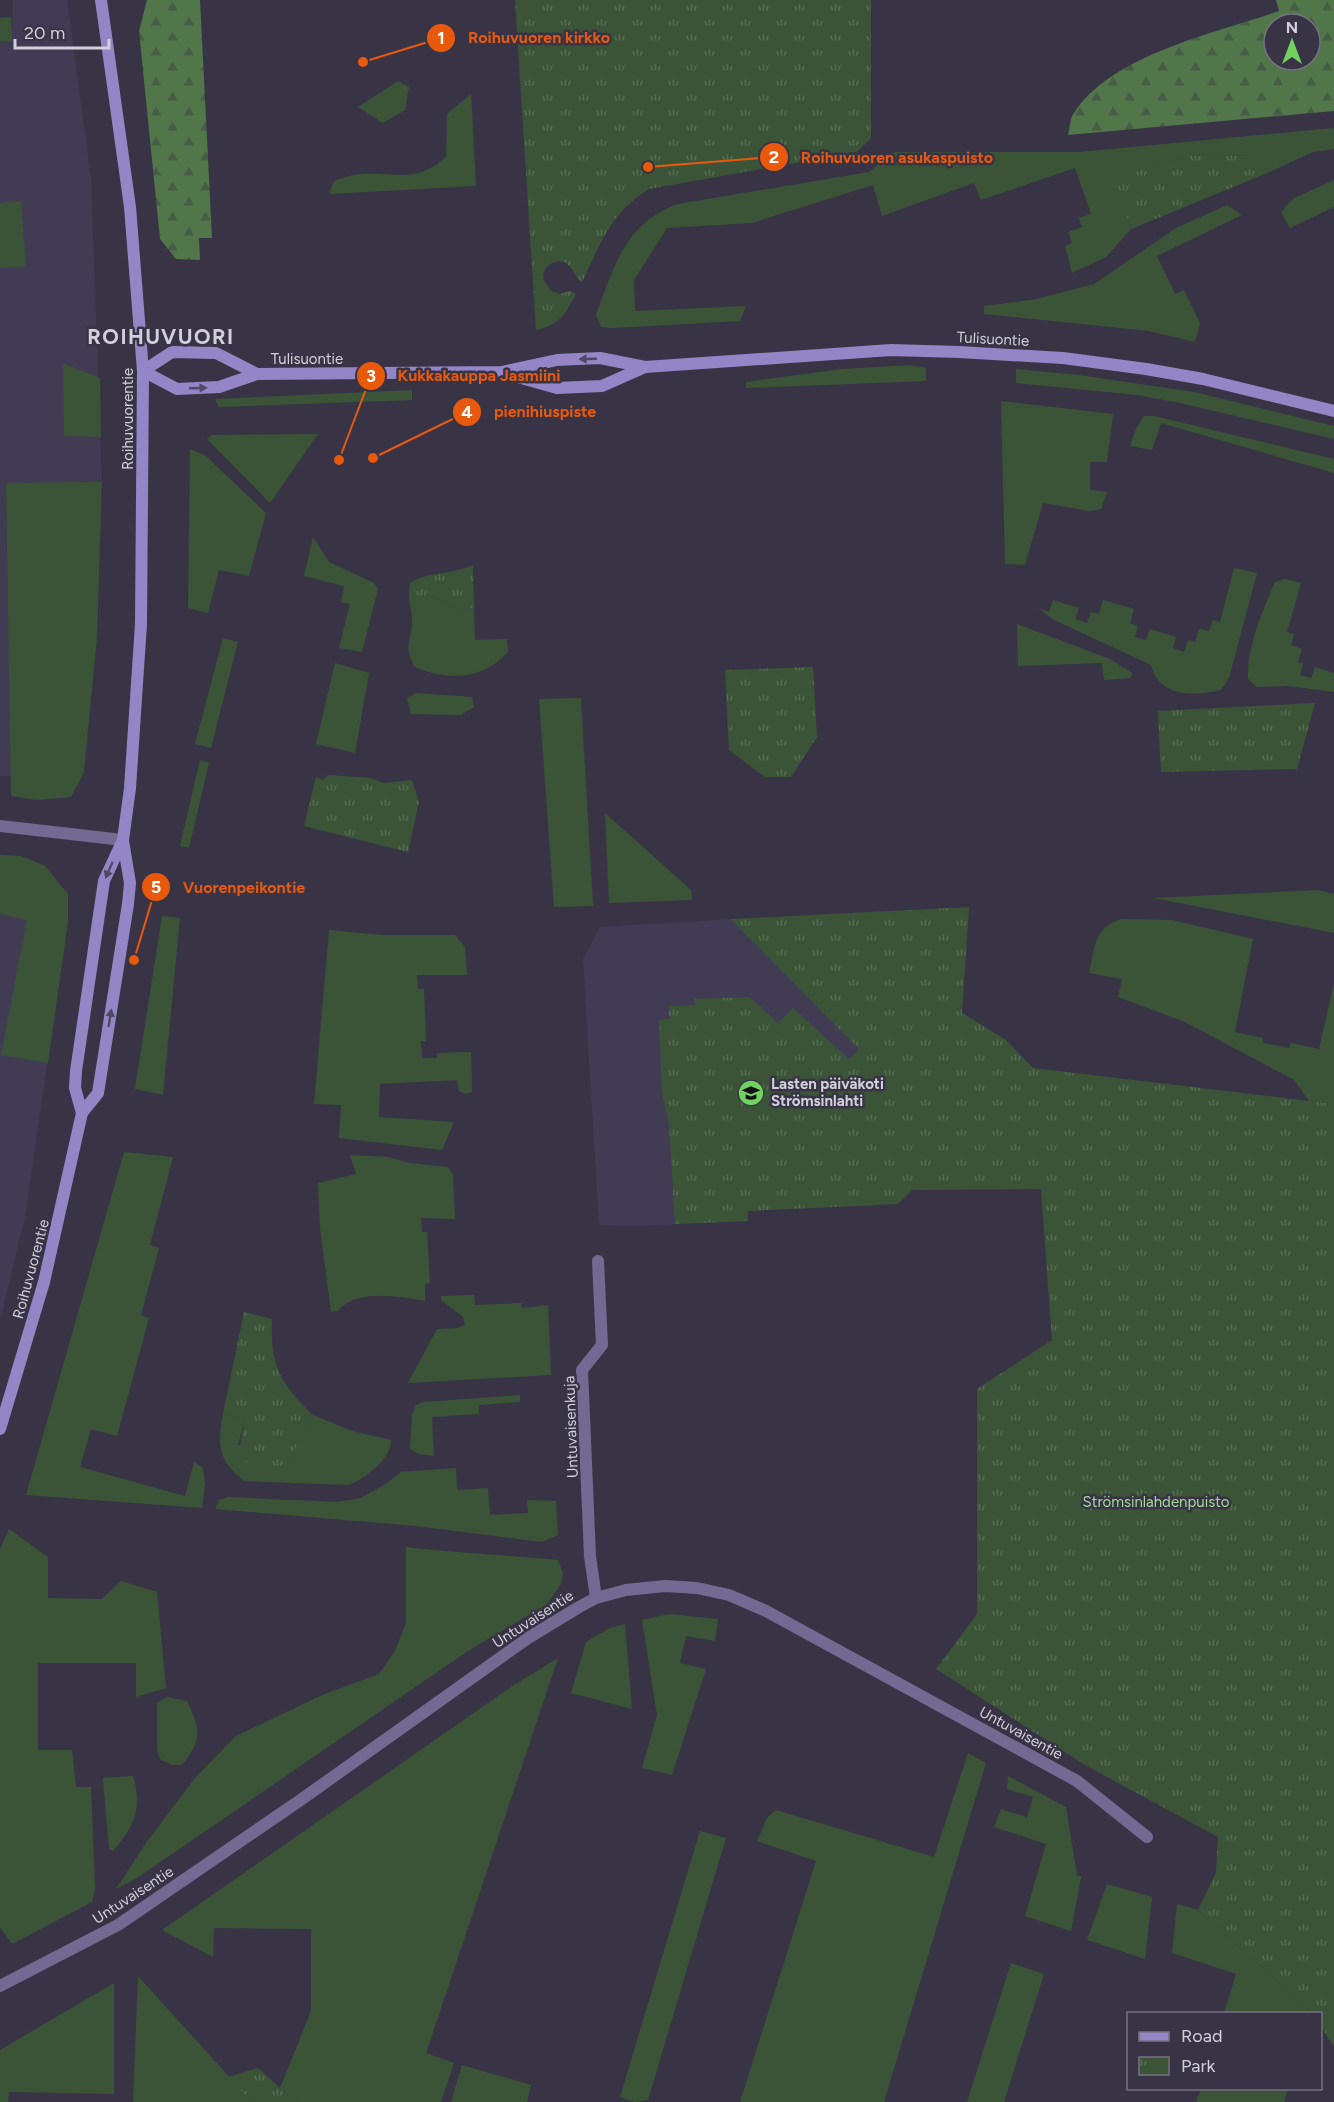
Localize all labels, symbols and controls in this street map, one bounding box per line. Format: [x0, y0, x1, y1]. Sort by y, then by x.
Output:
scale bar [15, 12, 110, 50]
north arrow [1262, 12, 1322, 72]
text: N [1286, 18, 1298, 37]
callout: Roihuvuoren kirkko [426, 21, 622, 55]
text: 20 m [24, 22, 65, 44]
text: 1 [437, 27, 445, 49]
text: Roihuvuoren kirkko [468, 28, 610, 47]
callout: Roihuvuoren asukaspuisto [759, 140, 1005, 174]
text: 2 [769, 146, 779, 168]
text: Roihuvuoren asukaspuisto [801, 148, 993, 167]
district label: ROIHUVUORI [87, 324, 235, 349]
street label: Tulisuontie [956, 328, 1030, 350]
street label: Tulisuontie [271, 350, 343, 368]
one-way arrow [578, 354, 597, 363]
callout: Kukkakauppa Jasmiini [356, 359, 572, 393]
text: 3 [366, 365, 376, 387]
text: Kukkakauppa Jasmiini [398, 366, 560, 385]
street label: Roihuvuorentie [119, 368, 137, 470]
one-way arrow [188, 383, 207, 393]
callout: pienihiuspiste [452, 395, 608, 429]
text: 4 [461, 401, 473, 423]
text: pienihiuspiste [494, 402, 596, 421]
one-way arrow [104, 861, 113, 879]
callout: Vuorenpeikontie [141, 870, 317, 904]
text: 5 [151, 876, 161, 898]
text: Vuorenpeikontie [183, 878, 305, 897]
one-way arrow [106, 1008, 115, 1027]
place label: Lasten päiväkoti Strömsinlahti [771, 1075, 884, 1110]
school or university icon: Lasten päiväkoti Strömsinlahti [736, 1078, 766, 1108]
street label: Roihuvuorentie [9, 1217, 53, 1321]
street label: Untuvaisenkuja [560, 1375, 582, 1479]
park label: Strömsinlahdenpuisto [1083, 1493, 1230, 1511]
street label: Untuvaisentie [489, 1586, 577, 1652]
street label: Untuvaisentie [976, 1703, 1066, 1763]
street label: Untuvaisentie [89, 1862, 177, 1928]
legend [1127, 2012, 1322, 2090]
text: Road [1181, 2025, 1222, 2047]
text: Park [1181, 2055, 1216, 2077]

